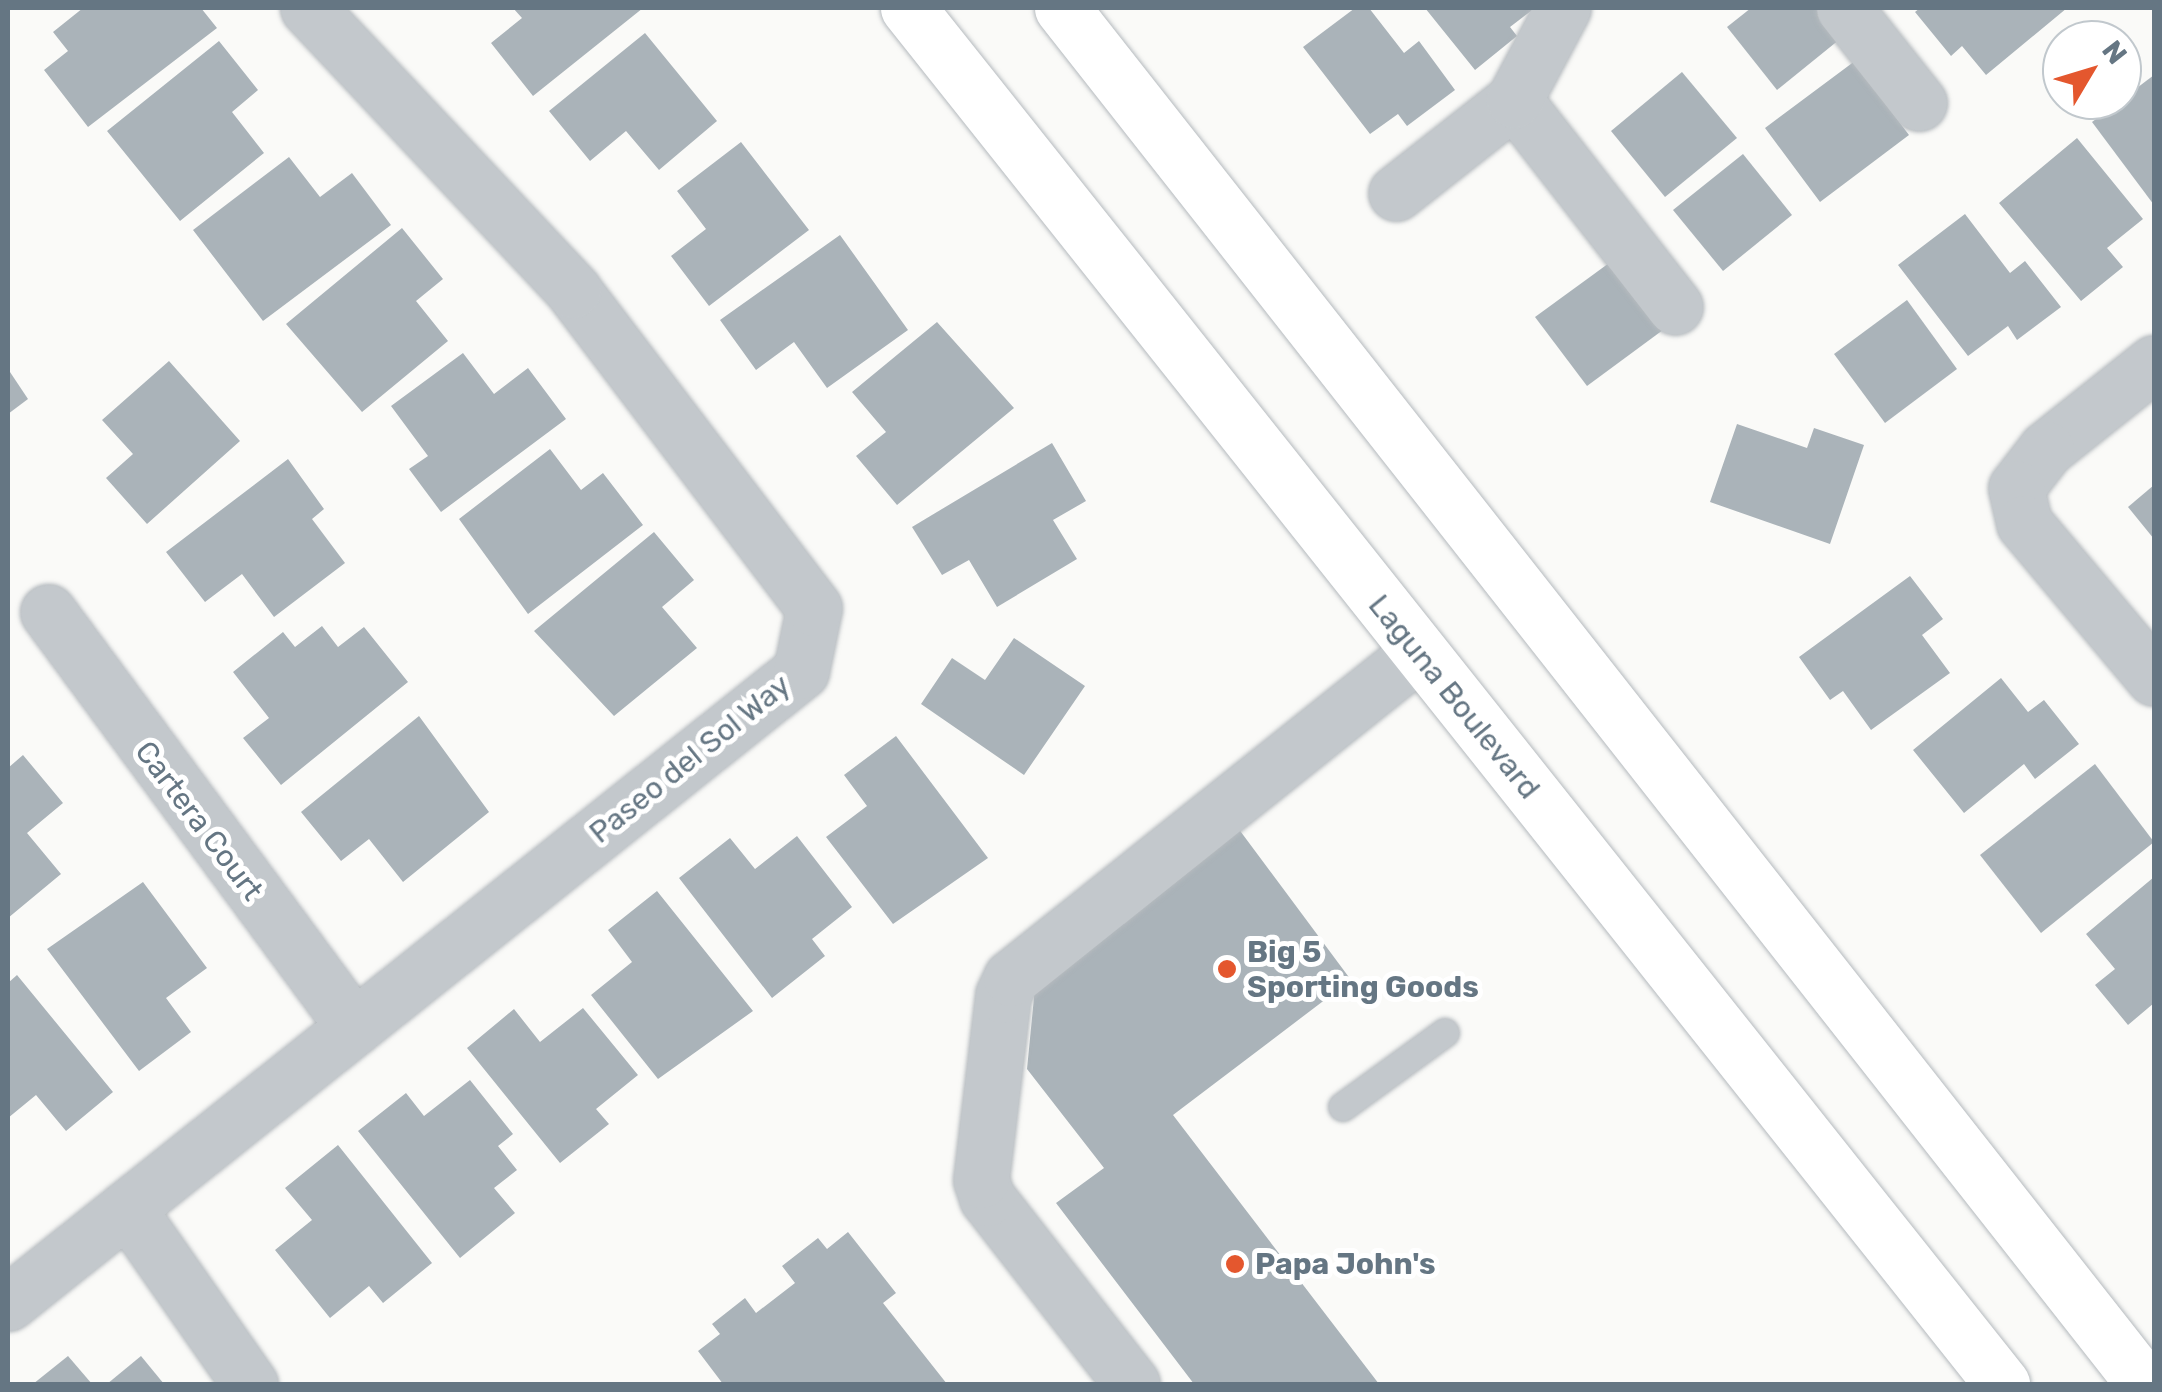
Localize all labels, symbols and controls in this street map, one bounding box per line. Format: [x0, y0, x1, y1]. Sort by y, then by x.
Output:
north arrow [2042, 20, 2142, 120]
text: N [2095, 34, 2134, 71]
street label: Laguna Boulevard [1361, 588, 1547, 806]
street label: Paseo del Sol Way [582, 667, 798, 851]
street label: Cartera Court [127, 734, 271, 908]
place label: Big 5 Sporting Goods [1247, 934, 1479, 1004]
marker: Big 5 Sporting Goods [1216, 958, 1238, 980]
place label: Papa John's [1255, 1246, 1436, 1282]
marker: Papa John's [1224, 1253, 1246, 1275]

